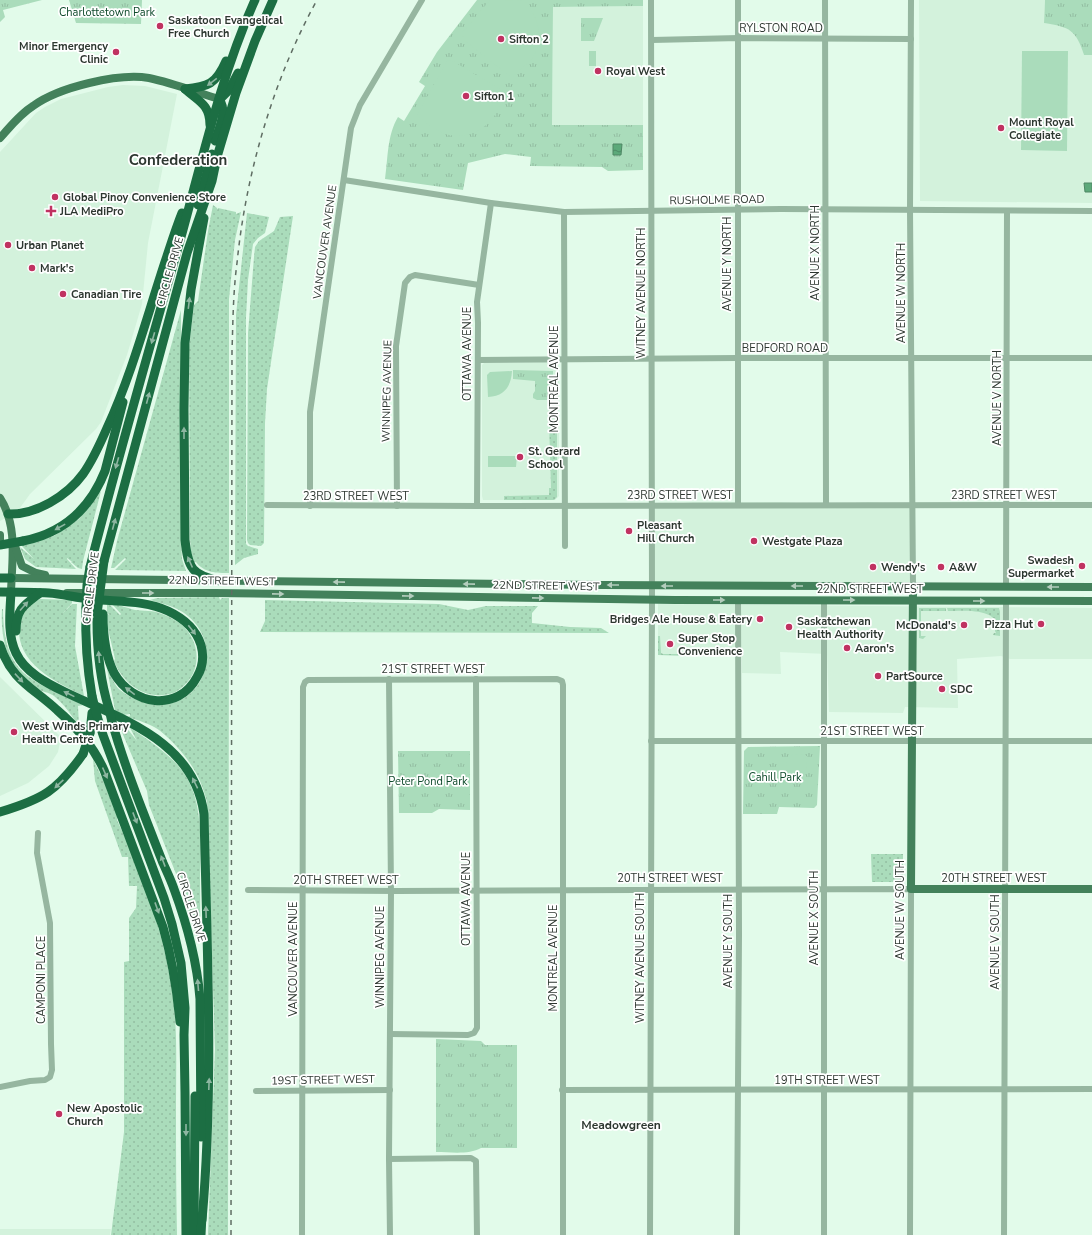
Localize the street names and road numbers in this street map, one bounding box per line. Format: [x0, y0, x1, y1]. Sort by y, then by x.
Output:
street label: RYLSTON ROAD [739, 21, 823, 36]
street label: VANCOUVER AVENUE [309, 184, 340, 301]
street label: RUSHOLME ROAD [669, 192, 765, 208]
street label: AVENUE X NORTH [808, 205, 823, 301]
street label: AVENUE Y NORTH [720, 217, 735, 311]
street label: WITNEY AVENUE NORTH [634, 228, 649, 358]
street label: CIRCLE DRIVE [153, 235, 187, 309]
street label: AVENUE W NORTH [894, 243, 909, 343]
street label: OTTAWA AVENUE [460, 307, 475, 401]
street label: MONTREAL AVENUE [547, 325, 562, 433]
street label: WINNIPEG AVENUE [379, 340, 395, 442]
street label: BEDFORD ROAD [742, 341, 828, 356]
street label: AVENUE V NORTH [990, 350, 1005, 446]
street label: 23RD STREET WEST [627, 488, 733, 503]
street label: 23RD STREET WEST [951, 488, 1057, 503]
street label: 23RD STREET WEST [303, 489, 409, 504]
street label: CIRCLE DRIVE [79, 551, 103, 625]
street label: 22ND STREET WEST [169, 573, 276, 589]
street label: 22ND STREET WEST [493, 578, 600, 594]
street label: 22ND STREET WEST [817, 582, 924, 597]
street label: 21ST STREET WEST [381, 662, 485, 677]
street label: 21ST STREET WEST [820, 724, 924, 739]
street label: OTTAWA AVENUE [459, 852, 474, 946]
street label: AVENUE W SOUTH [893, 860, 908, 960]
street label: CIRCLE DRIVE [173, 870, 209, 944]
street label: 20TH STREET WEST [617, 871, 723, 886]
street label: AVENUE X SOUTH [807, 871, 822, 965]
street label: 20TH STREET WEST [941, 871, 1047, 886]
street label: 20TH STREET WEST [293, 873, 399, 888]
street label: WITNEY AVENUE SOUTH [633, 893, 648, 1023]
street label: AVENUE Y SOUTH [721, 894, 736, 988]
street label: AVENUE V SOUTH [988, 894, 1003, 990]
street label: VANCOUVER AVENUE [286, 902, 301, 1017]
street label: MONTREAL AVENUE [546, 904, 561, 1012]
street label: WINNIPEG AVENUE [373, 906, 388, 1008]
street label: CAMPONI PLACE [34, 936, 49, 1024]
street label: 19ST STREET WEST [271, 1072, 375, 1088]
street label: 19TH STREET WEST [774, 1073, 880, 1088]

